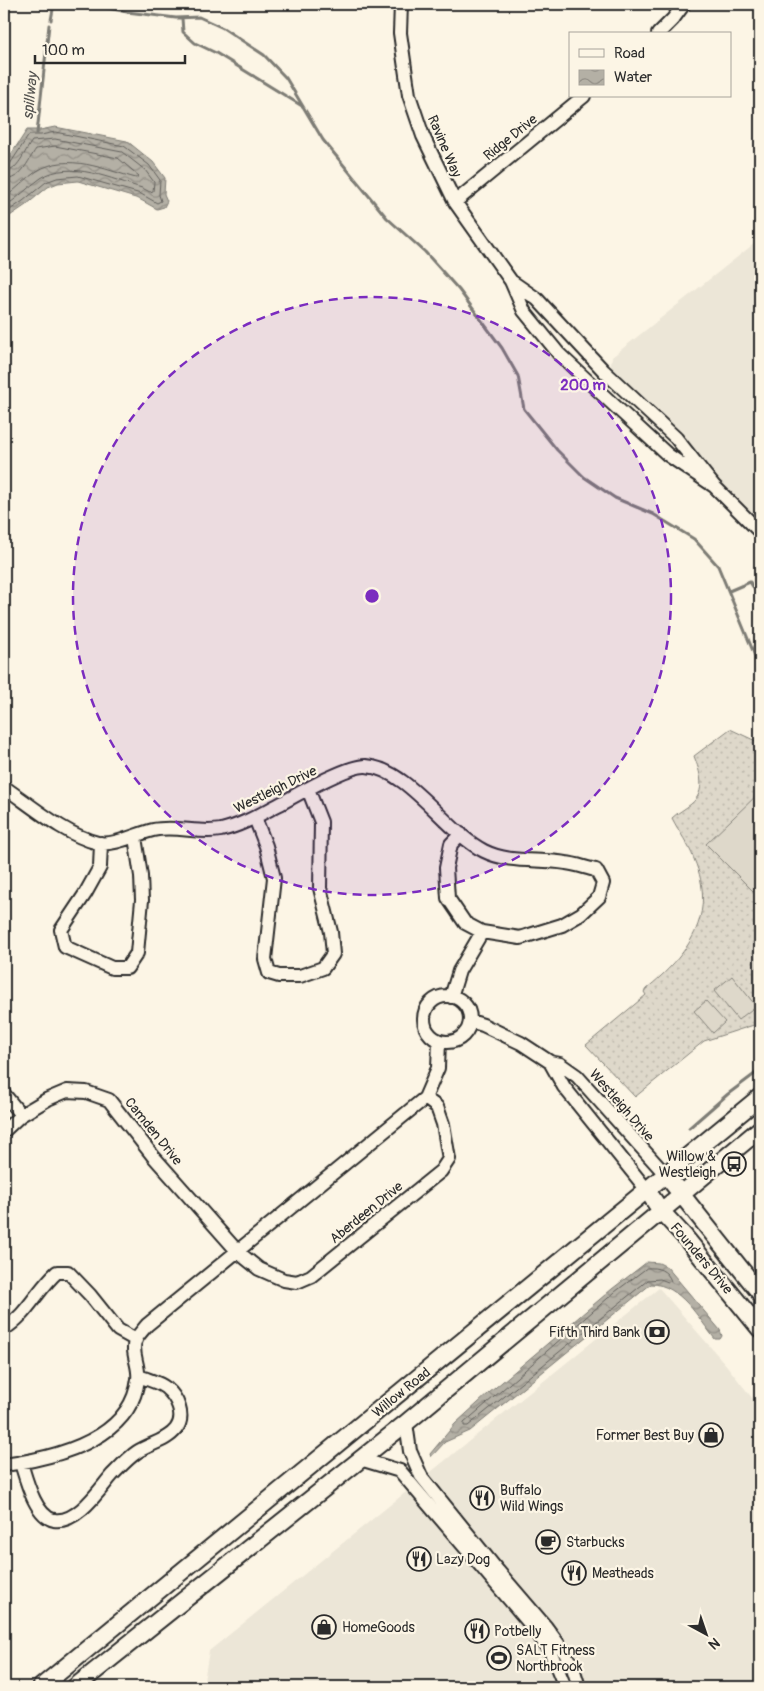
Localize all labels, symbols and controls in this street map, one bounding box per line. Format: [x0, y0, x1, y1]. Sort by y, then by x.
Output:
scale bar [35, 32, 185, 64]
legend [569, 32, 732, 98]
text: 100 m [42, 41, 85, 60]
text: Road [614, 44, 645, 63]
text: Water [614, 68, 653, 87]
water label: spillway [19, 69, 43, 120]
street label: Ridge Drive [480, 111, 541, 164]
street label: Ravine Way [424, 113, 465, 180]
text: 200 m [560, 376, 606, 395]
centre of rings [363, 587, 381, 605]
street label: Westleigh Drive [231, 762, 320, 817]
street label: Westleigh Drive [586, 1066, 658, 1145]
street label: Camden Drive [121, 1094, 186, 1169]
place label: Willow & Westleigh [659, 1148, 716, 1181]
bus stop icon: Willow & Westleigh [721, 1151, 747, 1177]
street label: Aberdeen Drive [326, 1178, 406, 1247]
street label: Founders Drive [667, 1219, 737, 1298]
bank icon: Fifth Third Bank [644, 1319, 670, 1345]
place label: Fifth Third Bank [549, 1324, 640, 1341]
street label: Willow Road [369, 1364, 434, 1421]
shop icon: Former Best Buy [698, 1422, 724, 1448]
place label: Former Best Buy [596, 1427, 694, 1444]
place label: Buffalo Wild Wings [500, 1482, 564, 1515]
restaurant icon: Buffalo Wild Wings [469, 1485, 495, 1511]
cafe icon: Starbucks [535, 1529, 561, 1555]
place label: Starbucks [566, 1534, 625, 1551]
restaurant icon: Lazy Dog [406, 1546, 432, 1572]
place label: Lazy Dog [436, 1551, 490, 1568]
restaurant icon: Meatheads [561, 1560, 587, 1586]
place label: Meatheads [592, 1565, 655, 1582]
north arrow [682, 1608, 732, 1658]
shop icon: HomeGoods [311, 1614, 337, 1640]
restaurant icon: Potbelly [464, 1618, 490, 1644]
place label: HomeGoods [342, 1619, 415, 1636]
place label: Potbelly [494, 1623, 541, 1640]
text: N [705, 1634, 723, 1653]
place label: SALT Fitness Northbrook [516, 1642, 595, 1675]
sports icon: SALT Fitness Northbrook [486, 1645, 512, 1671]

